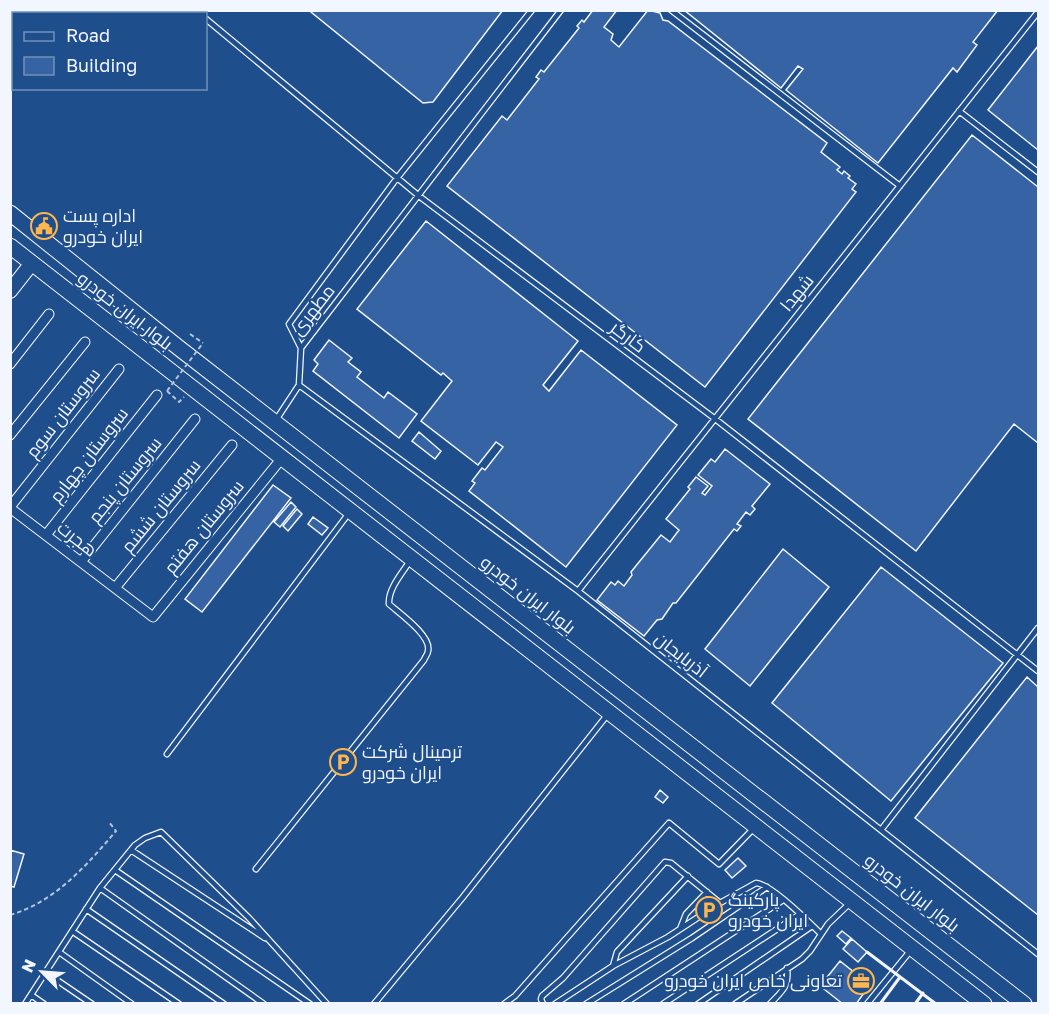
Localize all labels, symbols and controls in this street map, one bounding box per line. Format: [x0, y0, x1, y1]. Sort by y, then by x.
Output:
legend [12, 12, 207, 90]
text: Road [66, 24, 110, 46]
text: Building [66, 54, 137, 76]
place label: اداره پست ایران خودرو [63, 204, 143, 248]
public building icon: اداره پست ایران خودرو [29, 211, 59, 241]
street label: بلوار ایران خودرو [73, 266, 178, 355]
street label: شهدا [775, 269, 819, 316]
street label: مطهری [286, 280, 340, 340]
street label: کارگر [605, 315, 651, 357]
street label: سروستان سوم [20, 363, 106, 463]
street label: سروستان چهارم [44, 402, 134, 508]
street label: سروستان پنجم [83, 432, 167, 528]
street label: سروستان ششم [116, 454, 206, 558]
street label: سروستان هفتم [159, 475, 249, 579]
street label: هجرت [53, 516, 102, 561]
street label: بلوار ایران خودرو [476, 550, 581, 639]
street label: آذربایجان [650, 627, 713, 683]
place label: ترمینال شرکت ایران خودرو [362, 740, 462, 784]
parking icon: ترمینال شرکت ایران خودرو [328, 747, 358, 777]
street label: بلوار ایران خودرو [860, 848, 965, 937]
place label: پارکینگ ایران خودرو [728, 888, 808, 932]
parking icon: پارکینگ ایران خودرو [694, 895, 724, 925]
north arrow [12, 942, 72, 1002]
text: N [17, 956, 40, 975]
office icon: تعاونی خاص ایران خودرو [846, 966, 876, 996]
place label: تعاونی خاص ایران خودرو [664, 969, 842, 992]

